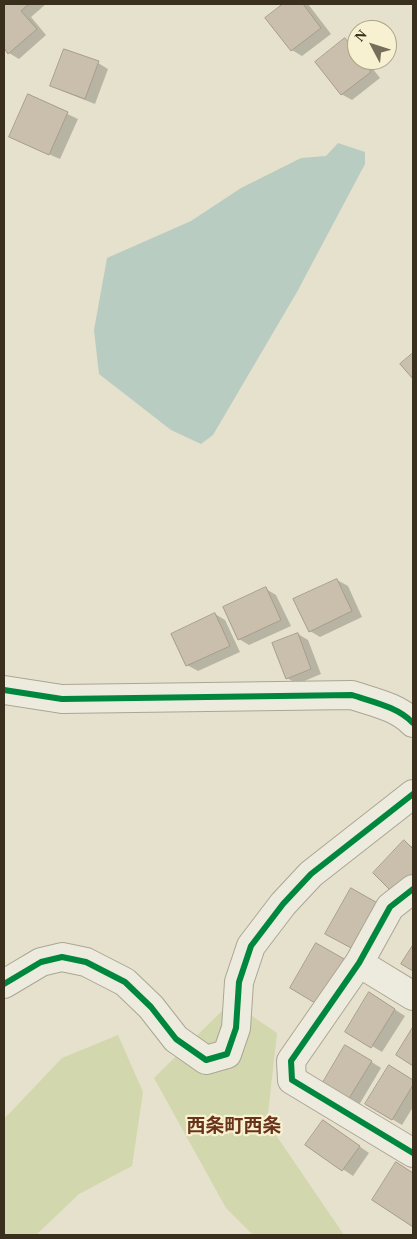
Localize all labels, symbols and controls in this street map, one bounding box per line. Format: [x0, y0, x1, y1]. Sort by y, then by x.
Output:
north arrow [347, 20, 397, 70]
text: N [352, 27, 370, 44]
district label: 西条町西条 [187, 1116, 281, 1138]

